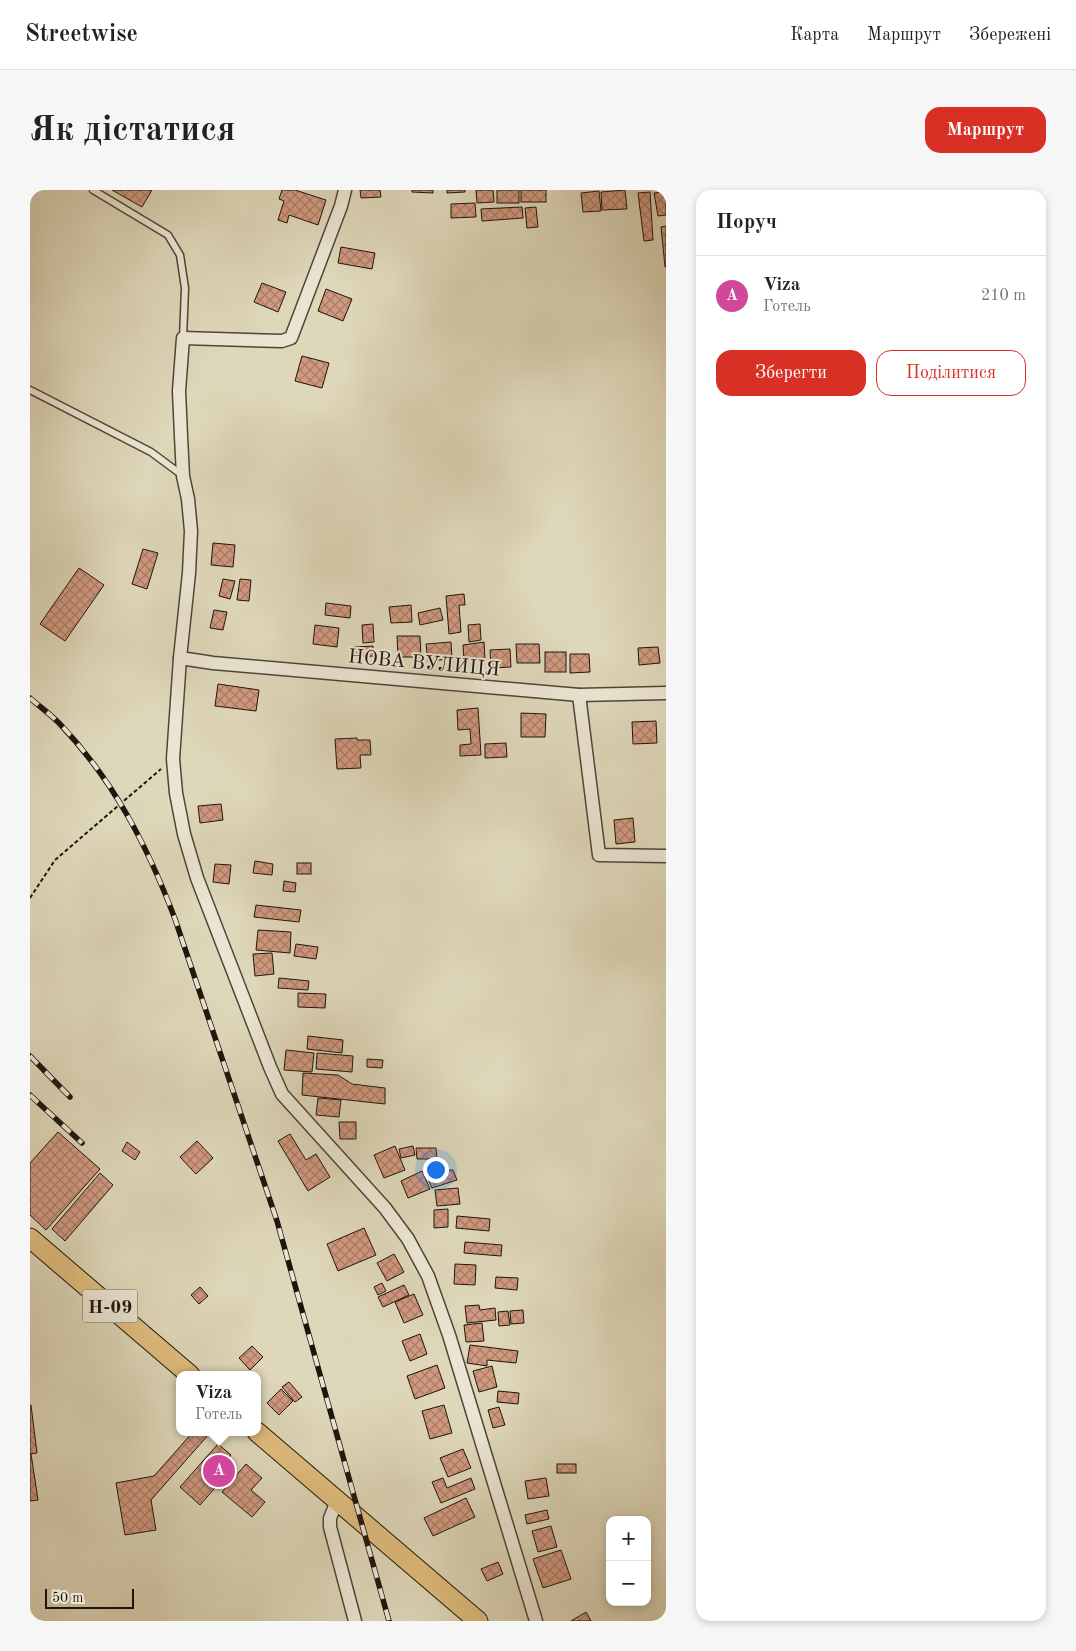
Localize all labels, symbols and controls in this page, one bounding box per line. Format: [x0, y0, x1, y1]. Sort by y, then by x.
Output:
text: Streetwise [25, 23, 138, 47]
text: Карта [790, 26, 839, 44]
text: Маршрут [867, 26, 941, 44]
text: Збережені [969, 26, 1051, 44]
button: Маршрут [925, 107, 1046, 153]
text: Як дістатися [30, 113, 235, 148]
text: Поруч [716, 212, 777, 233]
text: Viza [763, 276, 800, 295]
text: A [726, 288, 738, 304]
text: 210 m [981, 288, 1026, 304]
text: Готель [763, 299, 811, 315]
button: Зберегти [716, 350, 866, 396]
button: Поділитися [876, 350, 1026, 396]
street label: НОВА ВУЛИЦЯ [347, 647, 501, 681]
your location [423, 1157, 449, 1183]
road number: Н-09 [82, 1290, 138, 1322]
popup [176, 1371, 261, 1436]
text: Viza [195, 1384, 232, 1403]
text: Готель [195, 1407, 242, 1423]
pin: A [203, 1452, 235, 1490]
map controls [606, 1516, 651, 1606]
button: + [606, 1516, 651, 1561]
button: − [606, 1561, 651, 1606]
scale bar [45, 1586, 134, 1609]
text: 50 m [52, 1591, 83, 1605]

